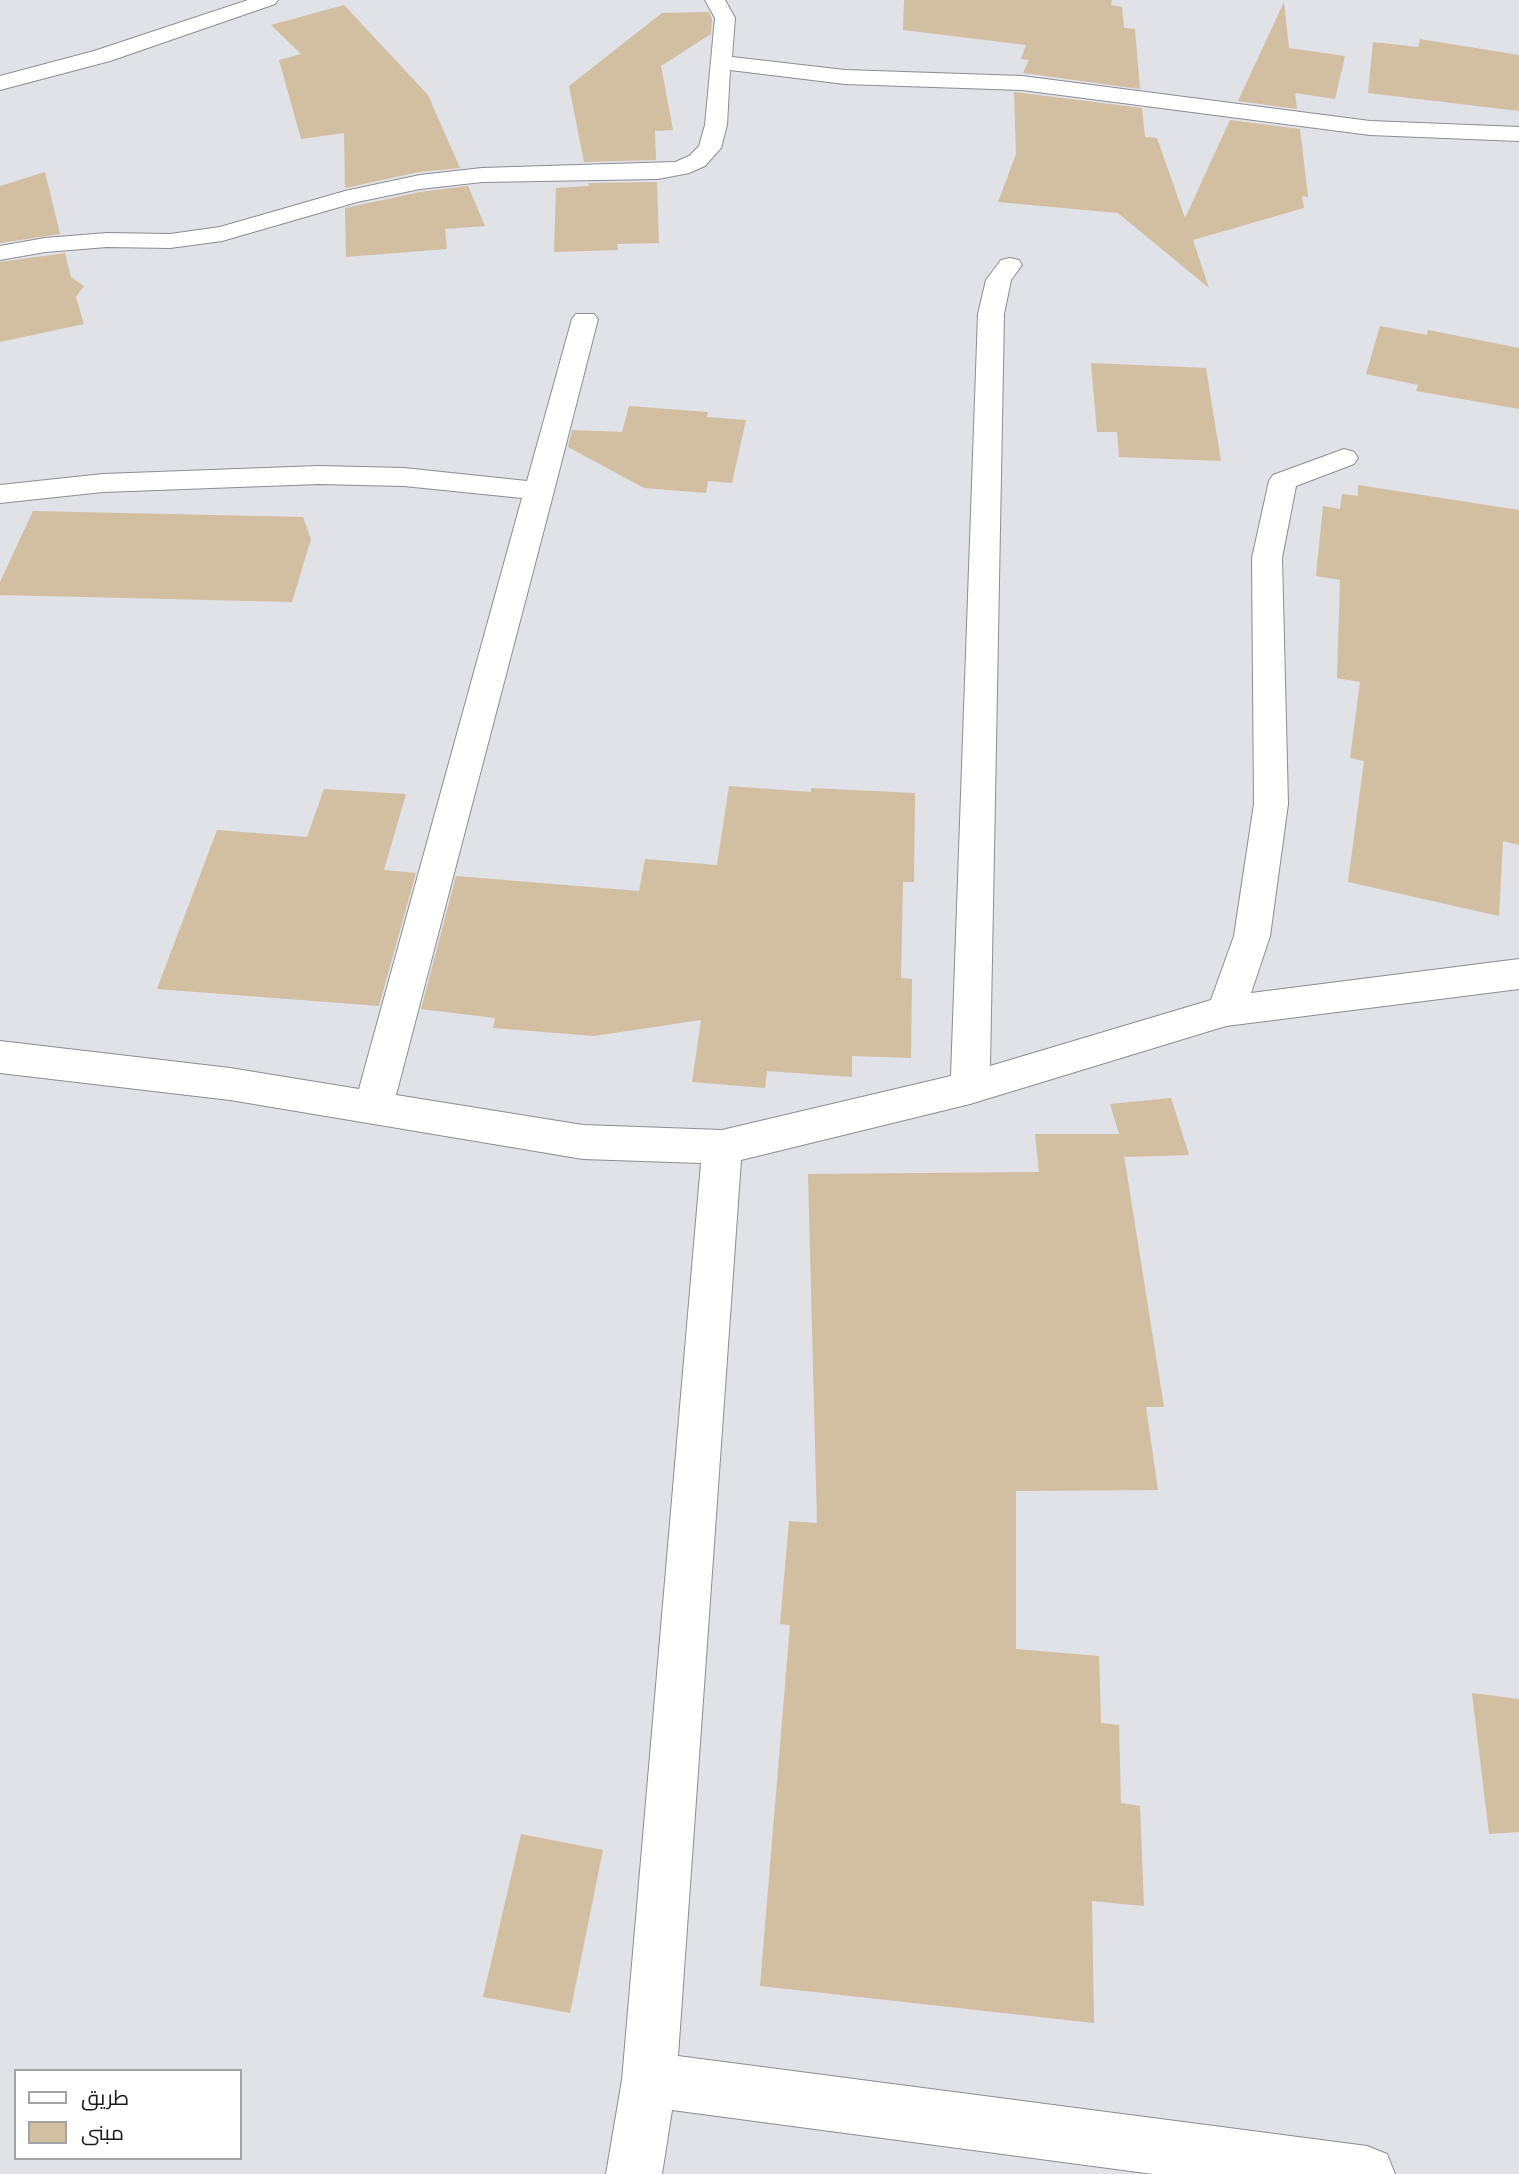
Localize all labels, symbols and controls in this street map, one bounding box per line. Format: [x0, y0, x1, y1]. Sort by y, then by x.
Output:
legend [14, 2069, 242, 2160]
text: طريق [81, 2084, 129, 2111]
text: مبنى [81, 2119, 124, 2146]

